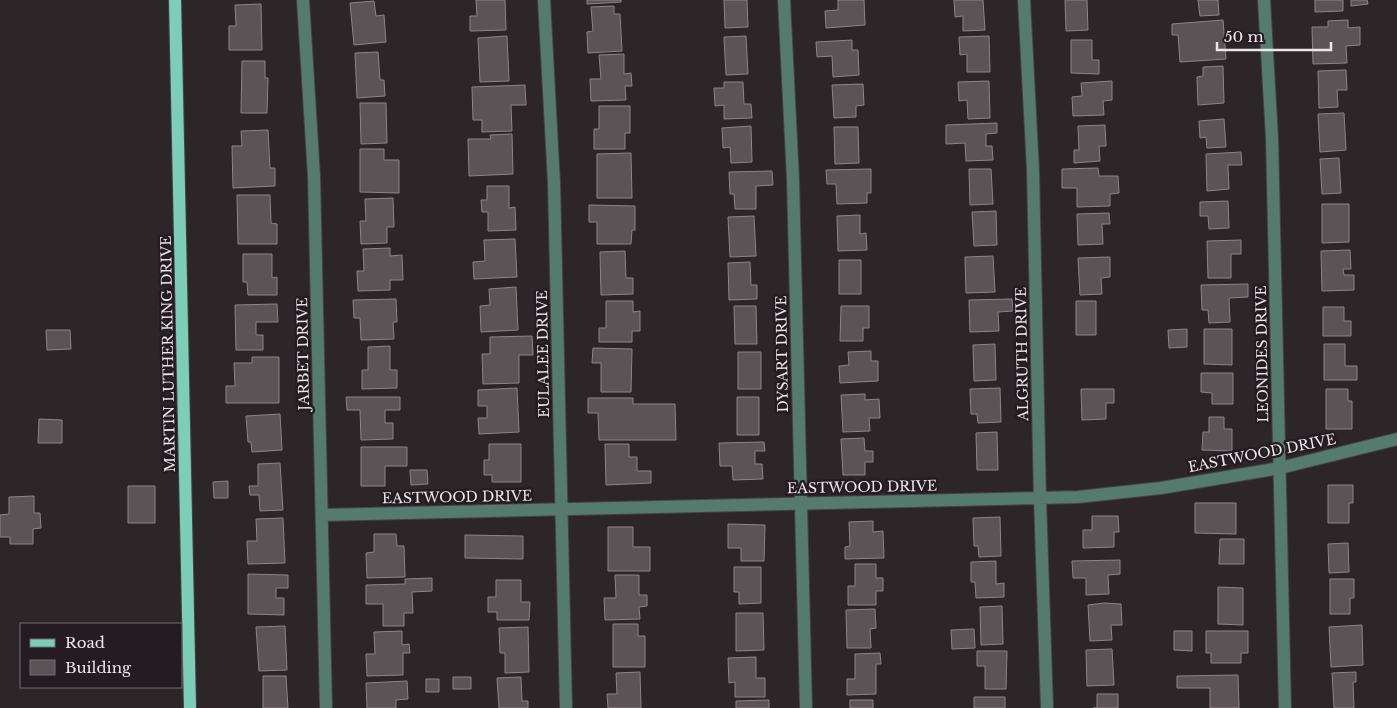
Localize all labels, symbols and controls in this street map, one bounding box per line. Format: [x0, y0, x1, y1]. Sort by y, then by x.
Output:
scale bar [1217, 20, 1331, 52]
text: 50 m [1224, 27, 1264, 46]
street label: MARTIN LUTHER KING DRIVE [157, 236, 179, 472]
street label: LEONIDES DRIVE [1252, 285, 1272, 423]
street label: ALGRUTH DRIVE [1012, 287, 1032, 422]
street label: EULALEE DRIVE [533, 290, 553, 418]
street label: DYSART DRIVE [772, 295, 792, 413]
street label: JARBET DRIVE [293, 297, 313, 413]
street label: EASTWOOD DRIVE [1187, 430, 1337, 476]
street label: EASTWOOD DRIVE [787, 477, 937, 497]
street label: EASTWOOD DRIVE [382, 487, 532, 507]
legend [20, 623, 182, 688]
text: Road [65, 633, 105, 652]
text: Building [65, 658, 132, 677]

